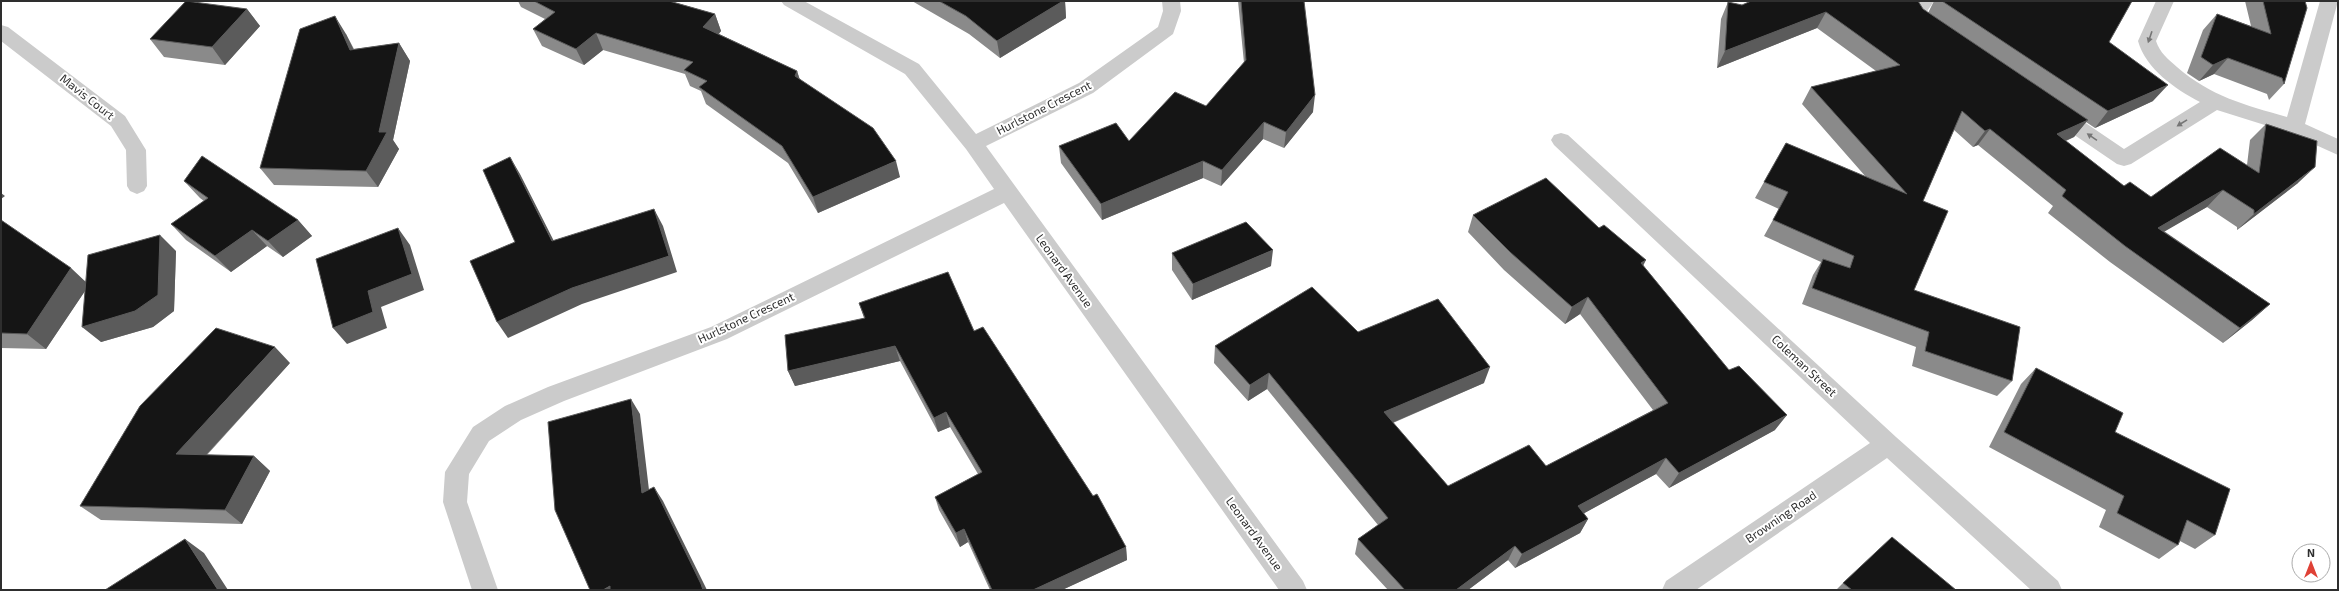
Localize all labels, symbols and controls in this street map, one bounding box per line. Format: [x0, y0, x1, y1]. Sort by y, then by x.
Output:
one-way arrow [2147, 31, 2153, 43]
street label: Mavis Court [58, 71, 118, 122]
street label: Hurlstone Crescent [994, 77, 1094, 137]
one-way arrow [2177, 119, 2187, 127]
one-way arrow [2087, 133, 2097, 141]
street label: Leonard Avenue [1034, 231, 1096, 310]
street label: Hurlstone Crescent [695, 288, 796, 346]
street label: Coleman Street [1769, 332, 1840, 399]
street label: Browning Road [1742, 487, 1819, 545]
street label: Leonard Avenue [1224, 494, 1286, 573]
north arrow [2291, 543, 2331, 583]
text: N [2307, 546, 2315, 559]

